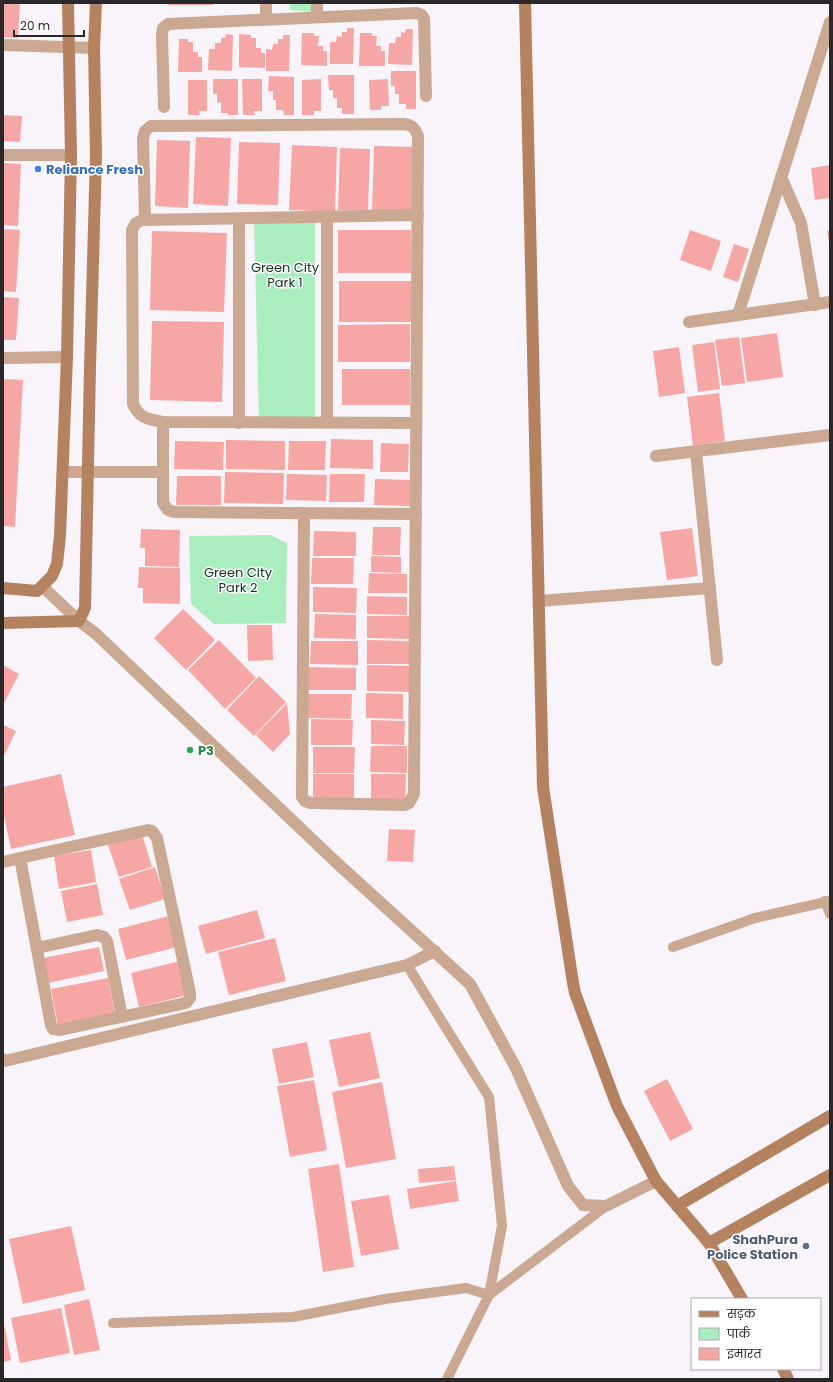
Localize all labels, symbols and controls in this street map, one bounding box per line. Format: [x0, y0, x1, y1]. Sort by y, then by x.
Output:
scale bar [14, 12, 84, 38]
text: 20 m [20, 17, 50, 34]
place label: Reliance Fresh [46, 160, 143, 179]
marker: Reliance Fresh [33, 164, 43, 174]
park label: Green City Park 1 [251, 258, 320, 292]
park label: Green City Park 2 [204, 563, 273, 597]
place label: P3 [198, 741, 214, 760]
marker: P3 [185, 745, 195, 755]
place label: ShahPura Police Station [707, 1230, 798, 1264]
marker: ShahPura Police Station [801, 1241, 811, 1251]
legend [691, 1298, 821, 1370]
text: सड़क [726, 1305, 757, 1322]
text: पार्क [726, 1325, 751, 1342]
text: इमारत [726, 1345, 762, 1362]

